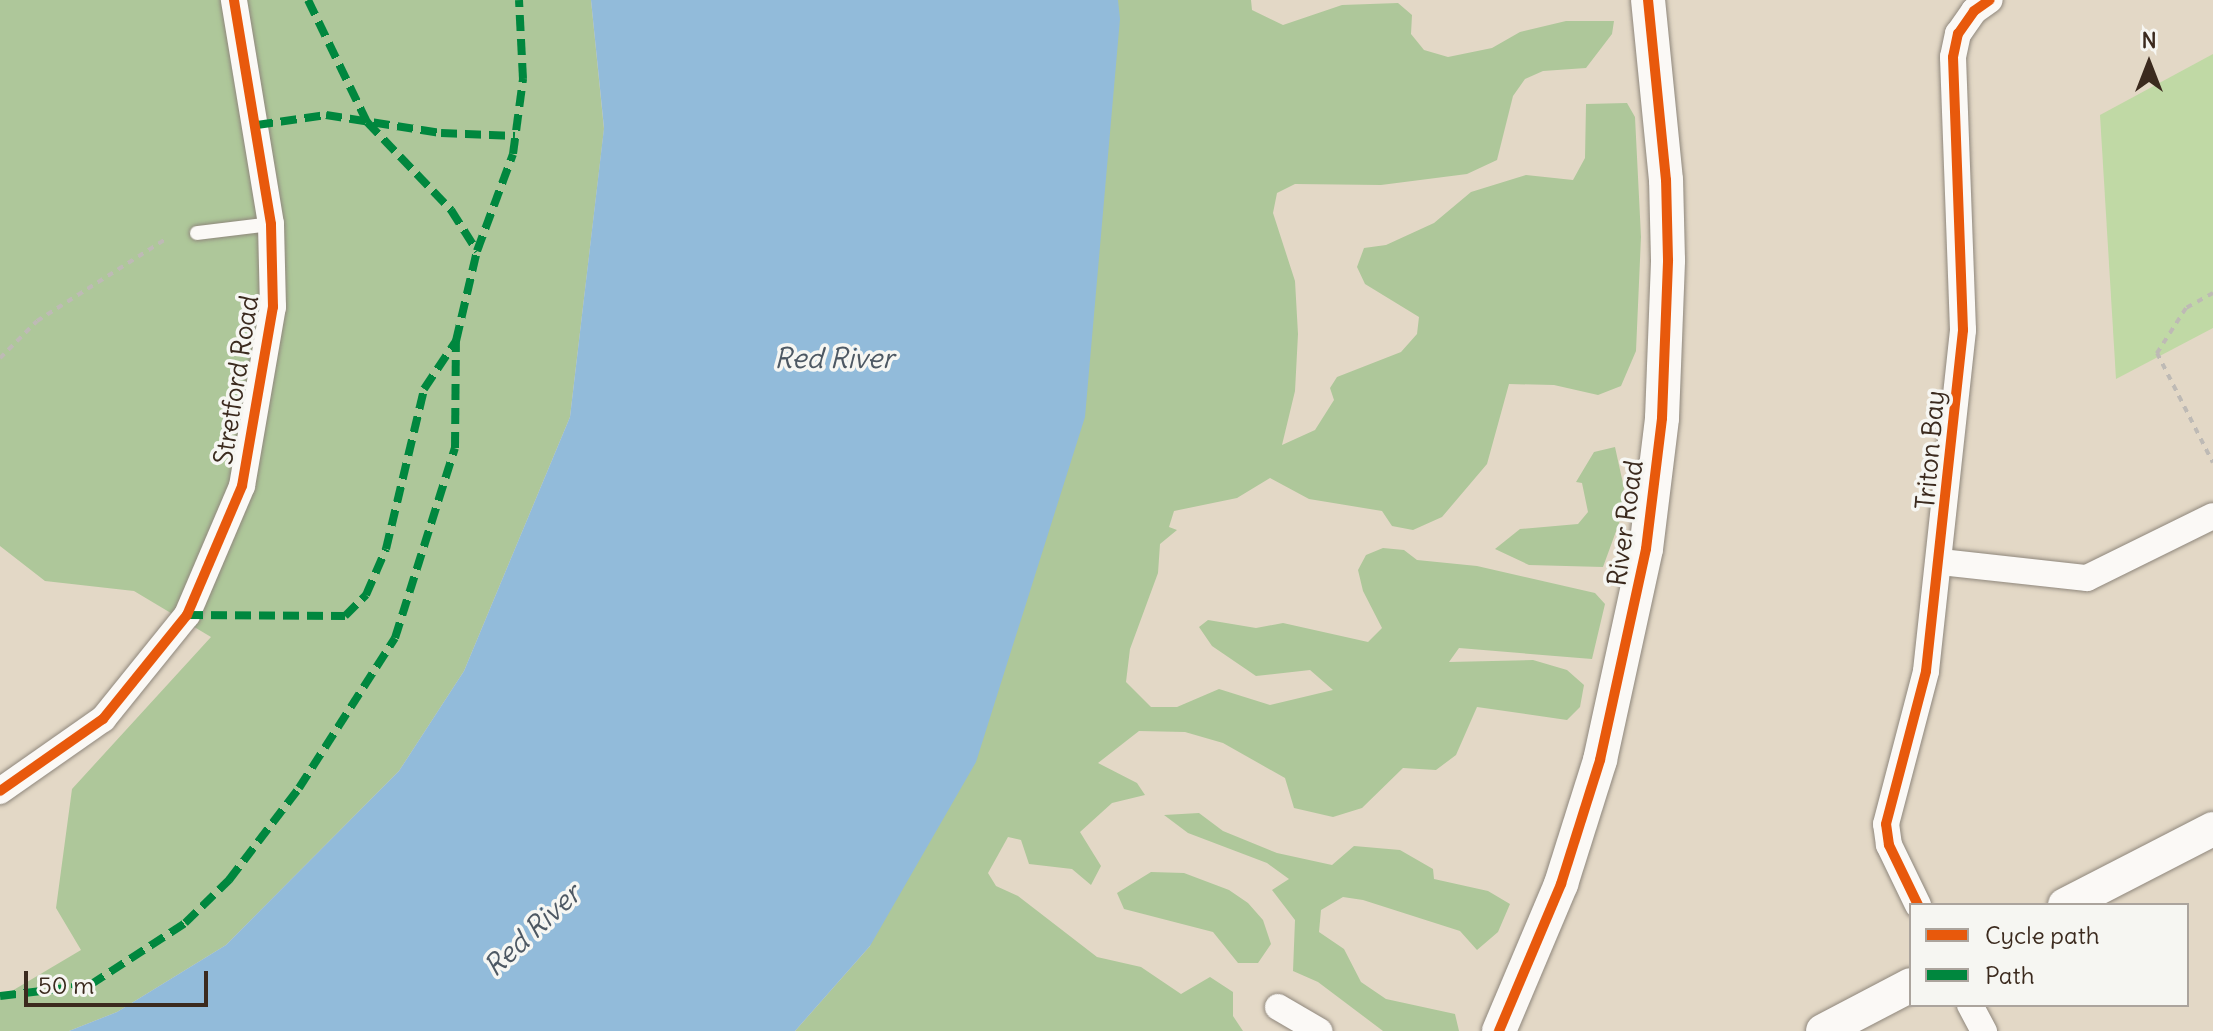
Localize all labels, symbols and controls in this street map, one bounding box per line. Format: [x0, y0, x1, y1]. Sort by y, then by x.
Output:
north arrow [2109, 24, 2189, 104]
text: N [2141, 26, 2157, 54]
street label: Stretford Road [207, 293, 265, 467]
water label: Red River [774, 341, 894, 375]
street label: Triton Bay [1909, 389, 1951, 511]
street label: River Road [1601, 458, 1649, 588]
water label: Red River [477, 877, 587, 983]
legend [1909, 903, 2189, 1007]
text: Cycle path [1985, 920, 2100, 950]
scale bar [28, 955, 212, 1005]
text: Path [1985, 960, 2035, 990]
text: 50 m [38, 970, 94, 1000]

